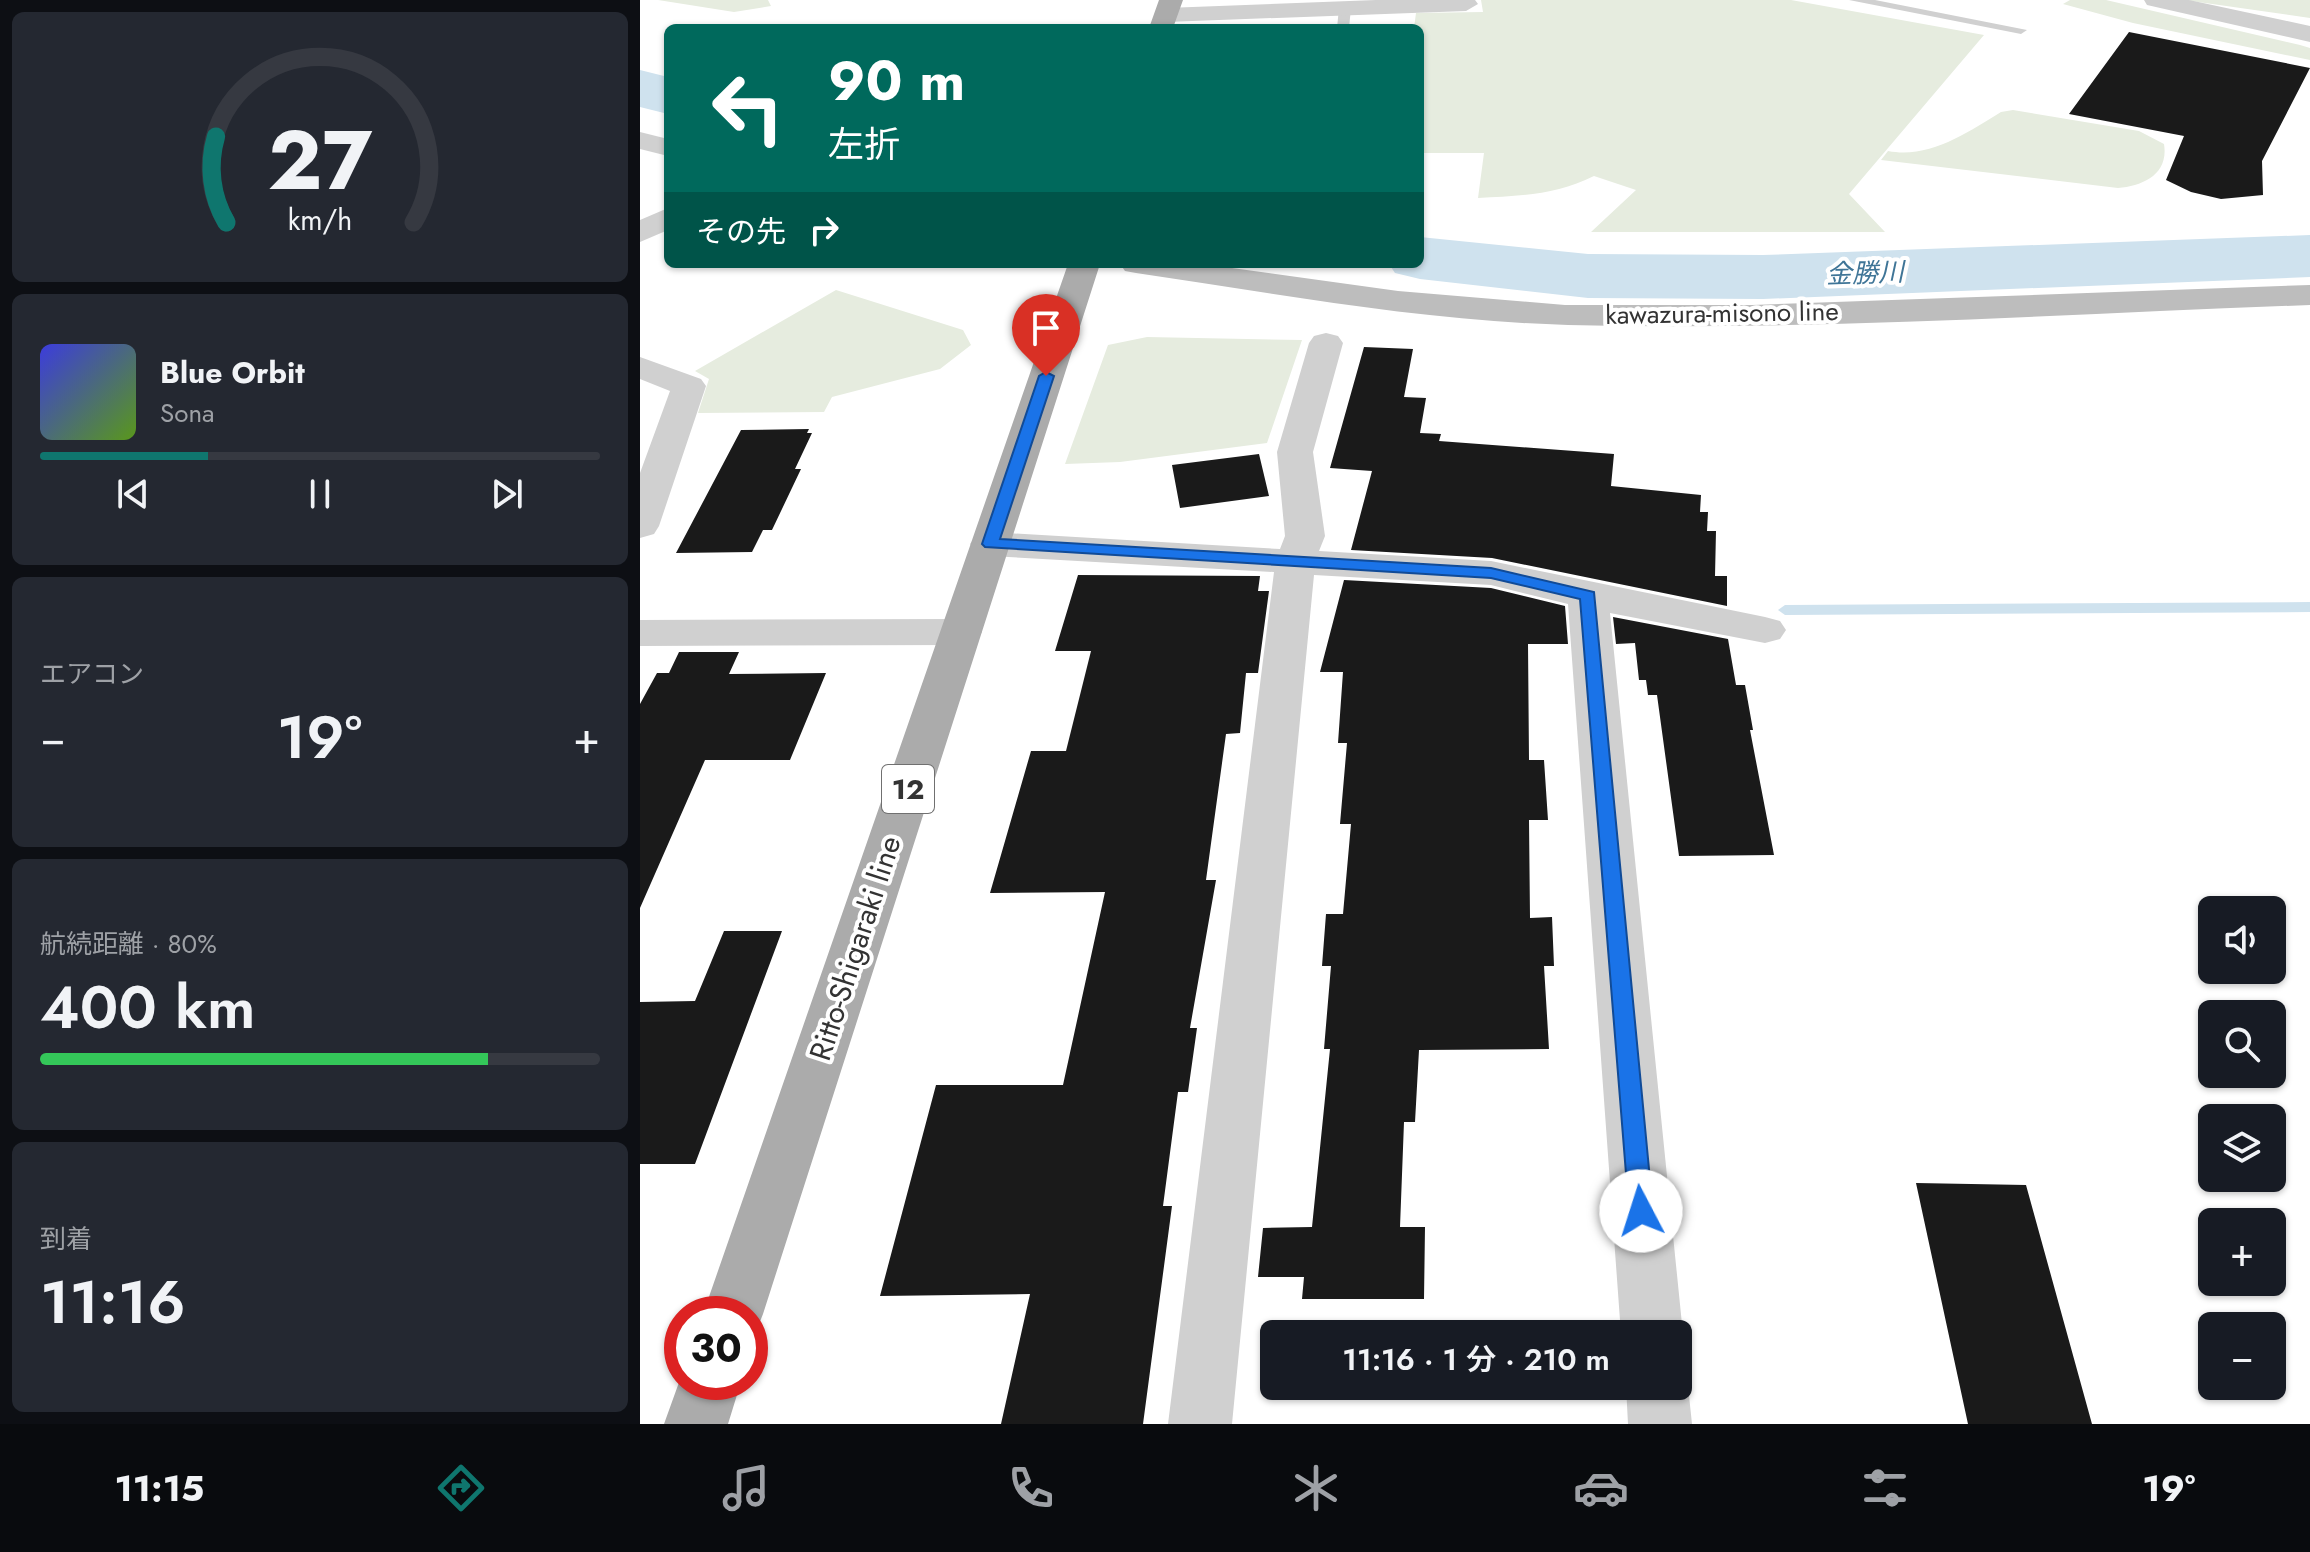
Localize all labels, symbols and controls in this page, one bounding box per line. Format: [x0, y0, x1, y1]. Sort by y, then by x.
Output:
text: 90 m [828, 40, 965, 121]
icon: left [696, 56, 800, 160]
text: 27 [268, 100, 372, 220]
text: 左折 [828, 118, 900, 170]
text: km/h [288, 199, 352, 241]
icon: right [802, 208, 846, 252]
text: その先 [696, 210, 786, 253]
water label: 金勝川 [1825, 253, 1908, 293]
street label: kawazura-misono line [1605, 292, 1839, 334]
pin [1012, 294, 1080, 376]
icon: arrive [1024, 306, 1068, 350]
text: Blue Orbit [160, 351, 305, 394]
text: Sona [160, 394, 215, 432]
icon: previous [111, 472, 155, 516]
icon: pause [298, 472, 342, 516]
icon: next [485, 472, 529, 516]
text: エアコン [40, 655, 144, 693]
text: 19° [277, 694, 362, 781]
text: − [40, 706, 66, 770]
text: + [573, 706, 600, 770]
road number: 12 [882, 765, 934, 813]
street label: Ritto-Shigaraki line [798, 830, 912, 1066]
map controls [2198, 896, 2286, 1400]
button: sound [2198, 896, 2286, 984]
text: 航続距離 · 80% [40, 925, 217, 963]
text: 400 km [40, 964, 255, 1051]
button: search [2198, 1000, 2286, 1088]
button: layers [2198, 1104, 2286, 1192]
position arrow [1599, 1169, 1683, 1253]
button: + [2198, 1208, 2286, 1296]
text: 到着 [40, 1220, 92, 1258]
text: 11:16 [40, 1259, 186, 1346]
speed limit sign: 30 [664, 1296, 768, 1400]
button: − [2198, 1312, 2286, 1400]
text: 11:16 · 1 分 · 210 m [1342, 1338, 1610, 1381]
icon: directions [433, 1460, 489, 1516]
icon: music [718, 1460, 774, 1516]
icon: phone [1003, 1460, 1059, 1516]
icon: climate [1288, 1460, 1344, 1516]
icon: car [1573, 1460, 1629, 1516]
icon: filters [1857, 1460, 1913, 1516]
text: 11:15 [114, 1462, 204, 1514]
text: 19° [2142, 1462, 2195, 1514]

